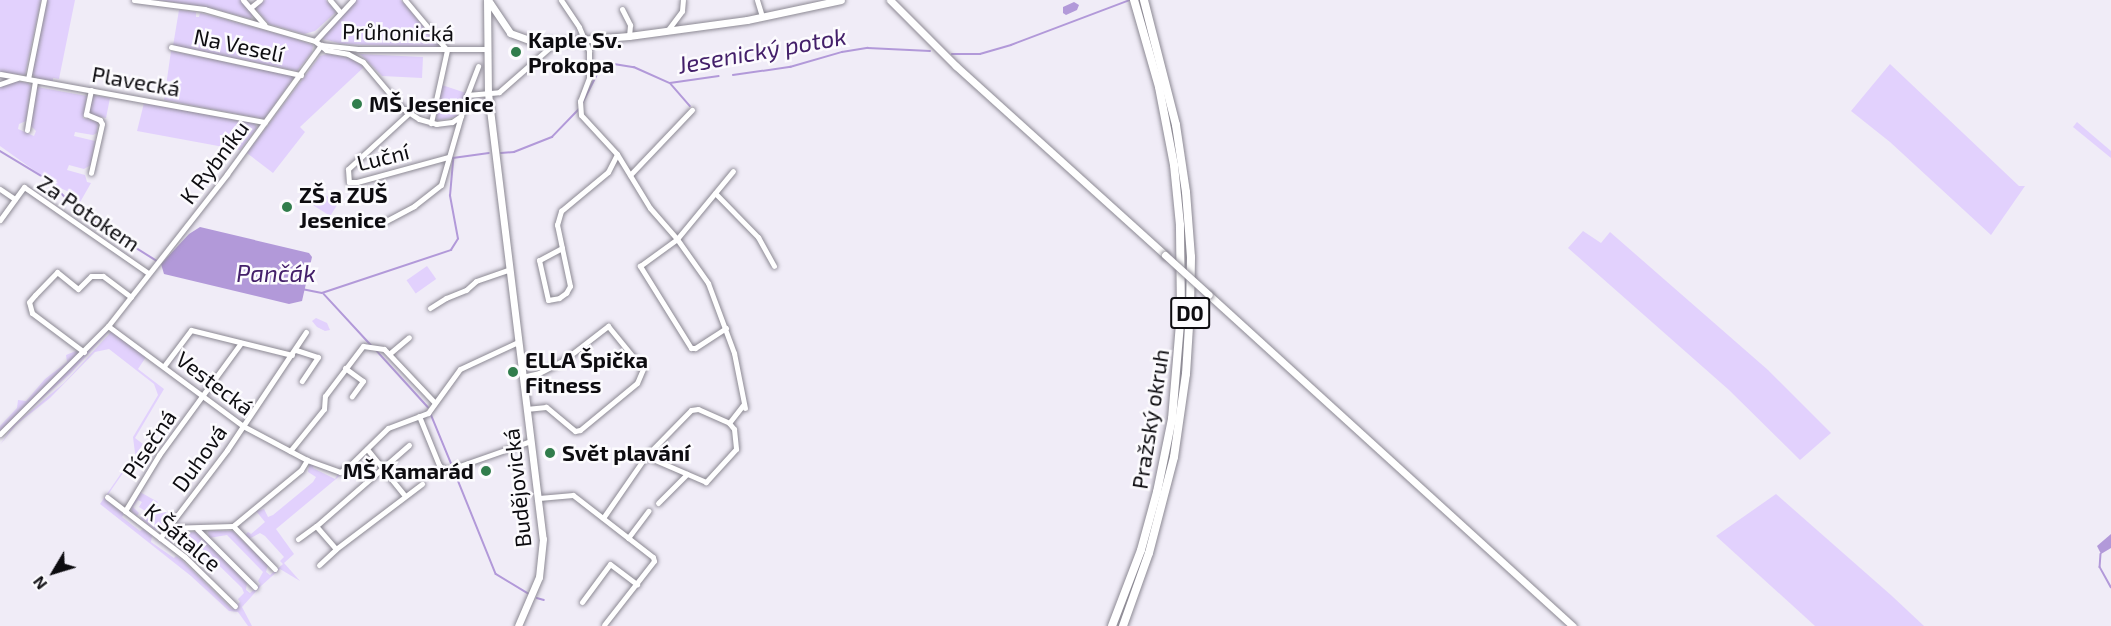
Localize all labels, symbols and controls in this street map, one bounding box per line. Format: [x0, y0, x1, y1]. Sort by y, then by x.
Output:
street label: Průhonická [342, 18, 454, 46]
water label: Jesenický potok [676, 21, 848, 79]
street label: Na Veselí [191, 23, 287, 67]
place label: Kaple Sv. Prokopa [528, 26, 622, 78]
marker: Kaple Sv. Prokopa [509, 45, 523, 59]
street label: Plavecká [90, 60, 182, 102]
place label: MŠ Jesenice [369, 91, 494, 117]
marker: MŠ Jesenice [350, 97, 364, 111]
street label: K Rybníku [174, 115, 254, 209]
street label: Luční [354, 138, 412, 176]
street label: Za Potokem [33, 169, 145, 257]
place label: ZŠ a ZUŠ Jesenice [299, 181, 388, 232]
marker: ZŠ a ZUŠ Jesenice [280, 200, 294, 214]
water label: Pančák [236, 259, 316, 287]
road number: D0 [1169, 295, 1211, 331]
street label: Vestecká [171, 345, 259, 421]
place label: ELLA Špička Fitness [525, 346, 649, 398]
street label: Pražský okruh [1126, 347, 1174, 491]
marker: ELLA Špička Fitness [506, 365, 520, 379]
street label: Písečná [117, 405, 181, 483]
street label: Duhová [166, 420, 232, 496]
street label: Budějovická [498, 427, 536, 549]
place label: Svět plavání [562, 440, 690, 466]
marker: Svět plavání [543, 446, 557, 460]
place label: MŠ Kamarád [343, 458, 474, 484]
marker: MŠ Kamarád [479, 464, 493, 478]
street label: K Šátalce [139, 497, 227, 577]
north arrow [24, 542, 84, 602]
text: N [28, 573, 50, 594]

